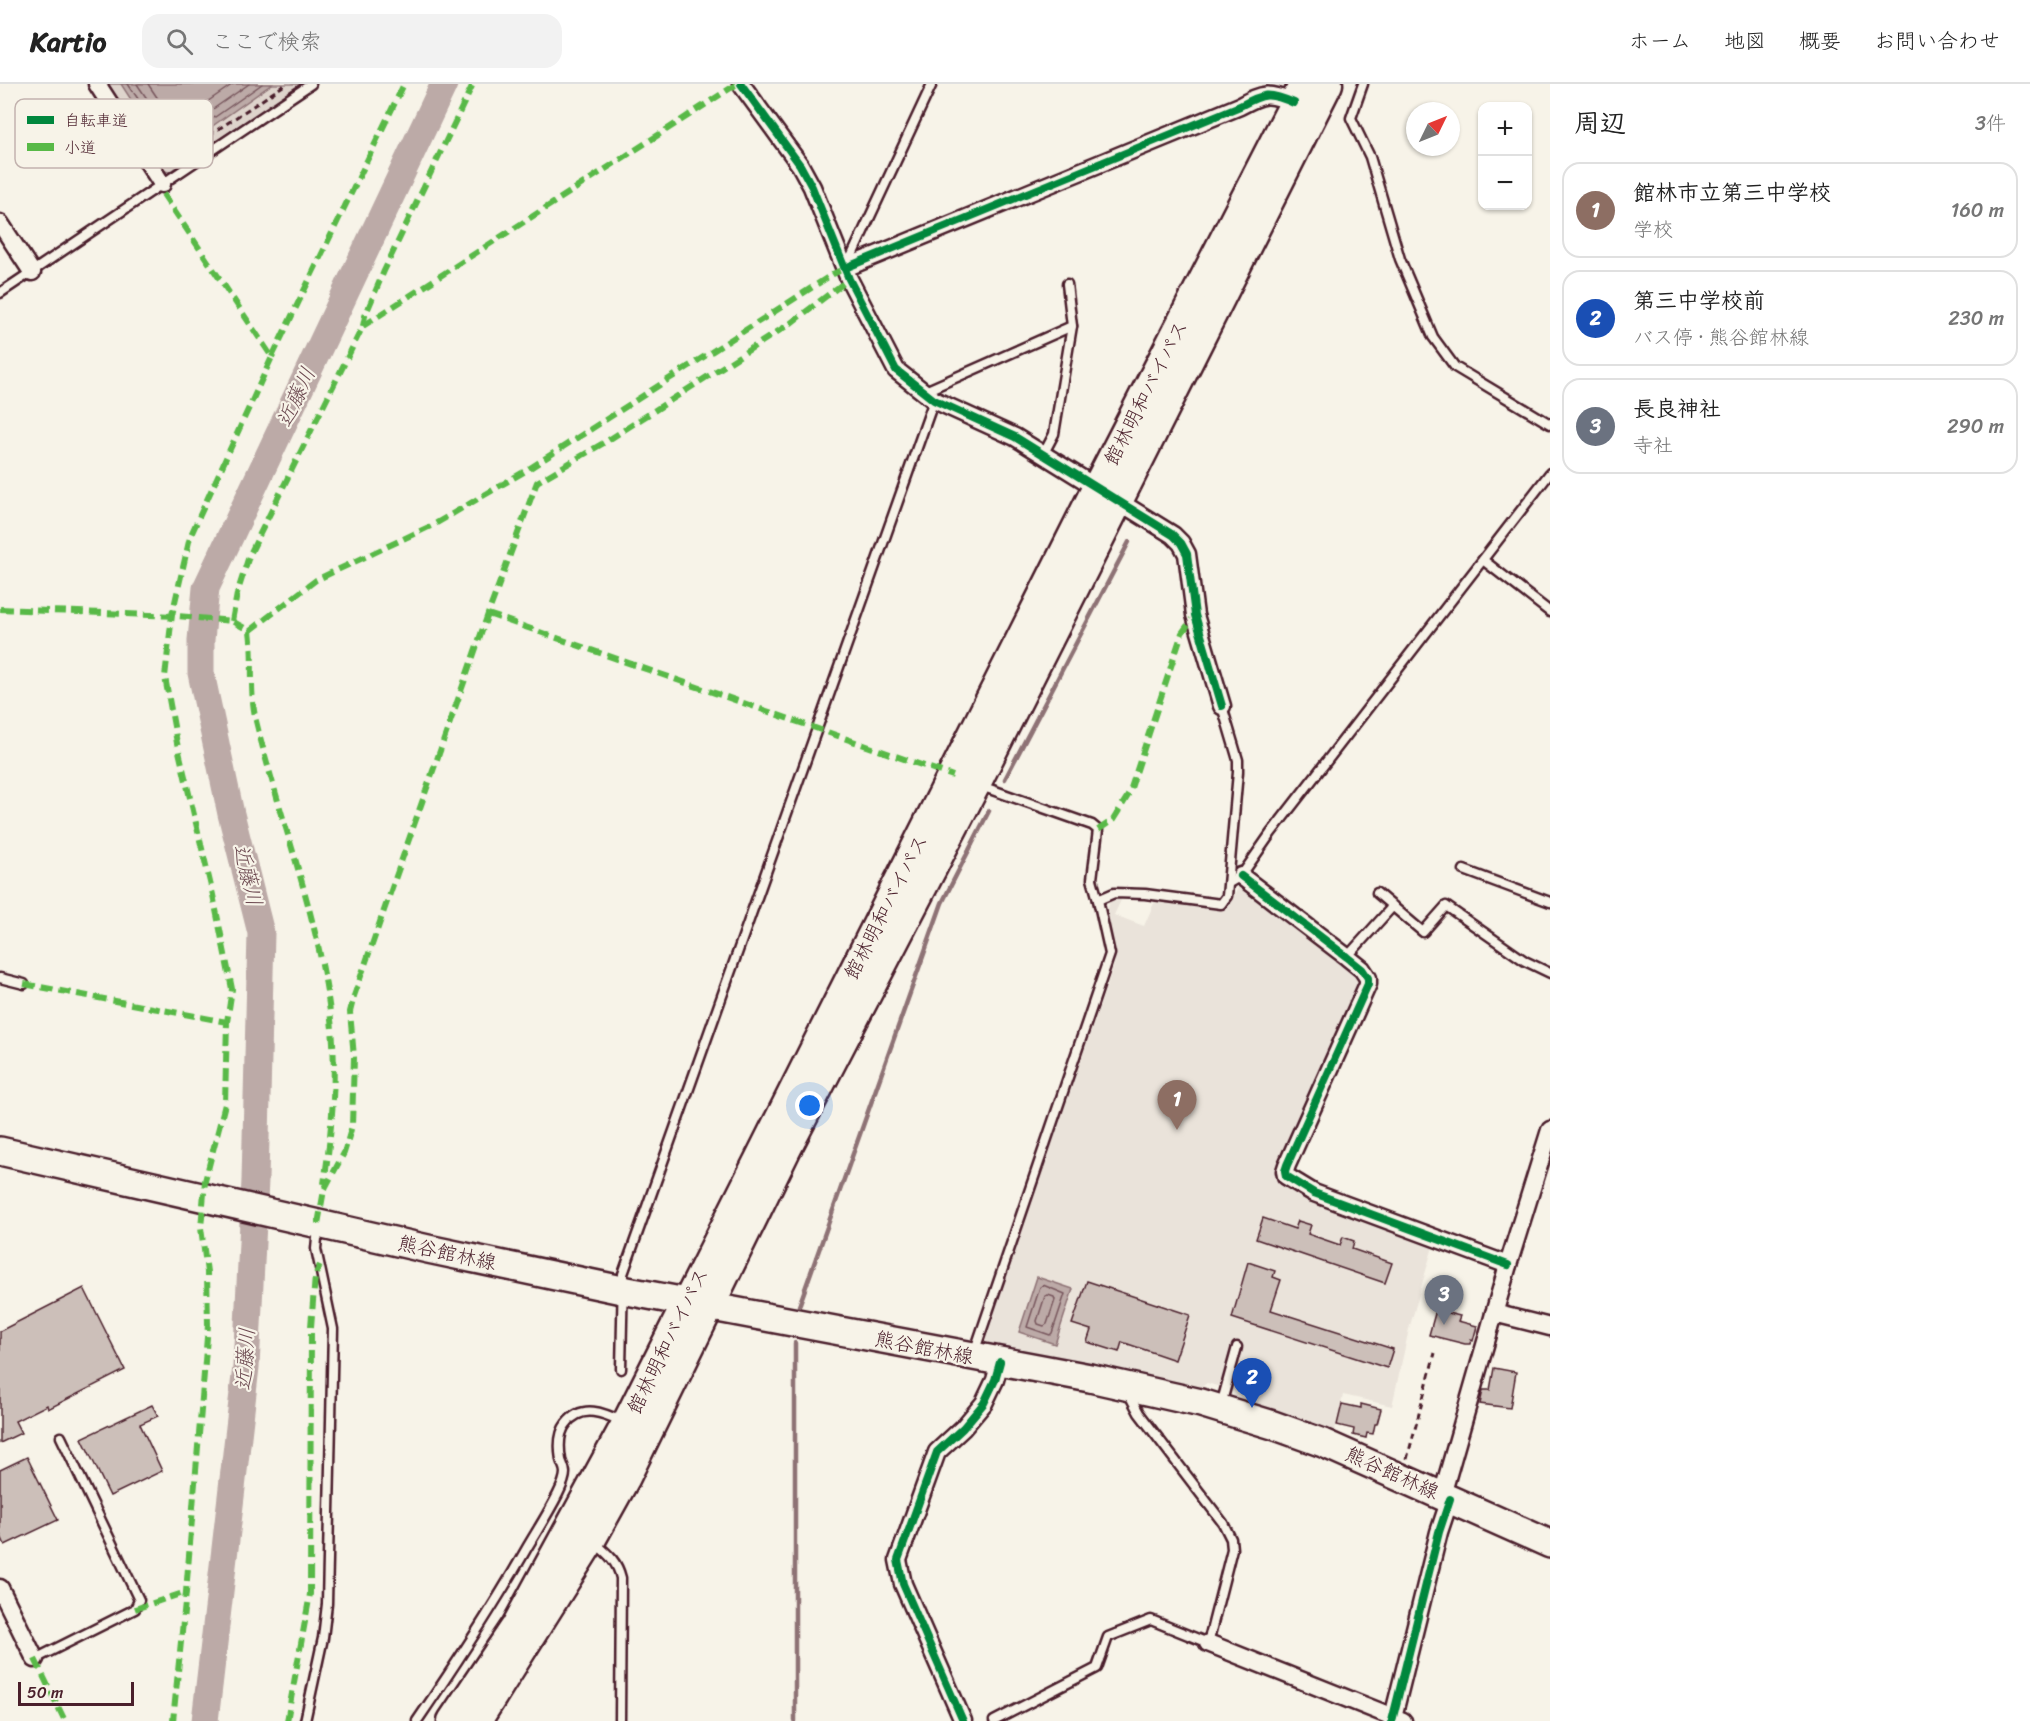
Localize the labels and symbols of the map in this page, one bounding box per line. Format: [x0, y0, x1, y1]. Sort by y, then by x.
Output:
legend [15, 99, 213, 168]
north arrow [1406, 102, 1460, 156]
text: 自転車道 [64, 106, 128, 135]
text: 小道 [64, 133, 96, 162]
street label: 館林明和バイパス [1094, 314, 1198, 472]
water label: 近藤川 [265, 360, 327, 434]
street label: 館林明和バイパス [834, 828, 938, 986]
water label: 近藤川 [222, 840, 274, 910]
pin: 1 [1158, 1080, 1196, 1130]
your location [795, 1091, 824, 1120]
street label: 熊谷館林線 [394, 1225, 500, 1281]
street label: 館林明和バイパス [617, 1262, 719, 1420]
pin: 3 [1424, 1276, 1464, 1325]
street label: 熊谷館林線 [872, 1321, 976, 1375]
water label: 近藤川 [224, 1326, 266, 1392]
pin: 2 [1232, 1358, 1272, 1408]
street label: 熊谷館林線 [1339, 1437, 1445, 1509]
scale bar [18, 1679, 134, 1706]

